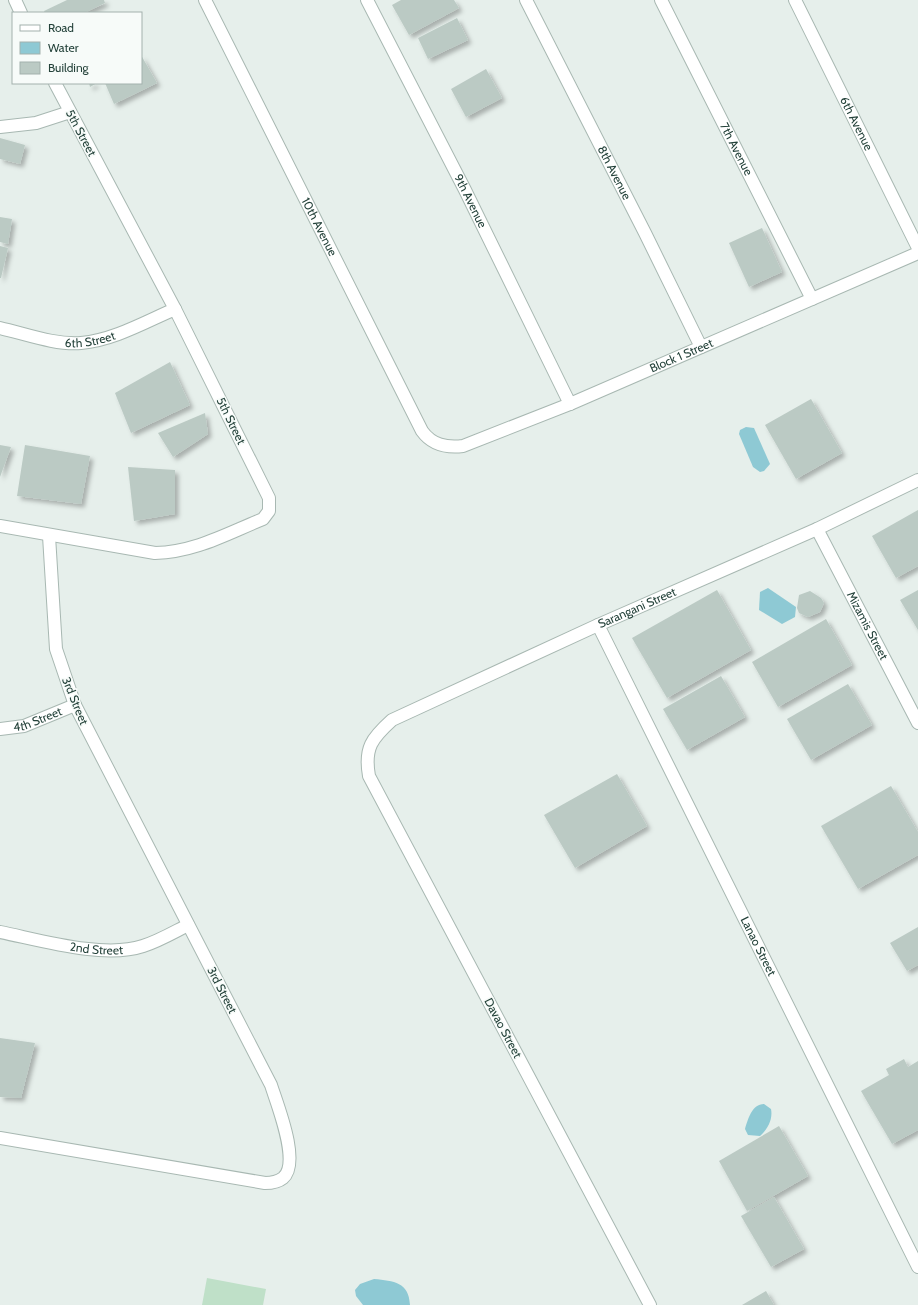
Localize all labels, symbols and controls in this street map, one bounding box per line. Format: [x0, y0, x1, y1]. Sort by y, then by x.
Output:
legend [12, 12, 142, 84]
text: Road [48, 20, 74, 35]
text: Water [48, 40, 79, 55]
text: Building [48, 60, 90, 75]
street label: 6th Avenue [837, 94, 876, 153]
street label: 5th Street [63, 107, 100, 159]
street label: 7th Avenue [717, 120, 756, 178]
street label: 8th Avenue [595, 143, 635, 202]
street label: 9th Avenue [451, 171, 490, 230]
street label: 10th Avenue [299, 195, 341, 258]
street label: 6th Street [64, 328, 117, 350]
street label: Block 1 Street [647, 335, 715, 376]
street label: 5th Street [214, 395, 249, 447]
street label: Sarangani Street [596, 584, 678, 631]
street label: Mizamis Street [844, 589, 892, 662]
street label: 3rd Street [59, 675, 92, 727]
street label: 4th Street [12, 703, 64, 734]
street label: Lanao Street [738, 914, 780, 978]
street label: 2nd Street [69, 939, 124, 957]
street label: 3rd Street [204, 964, 241, 1016]
street label: Davao Street [481, 995, 526, 1060]

